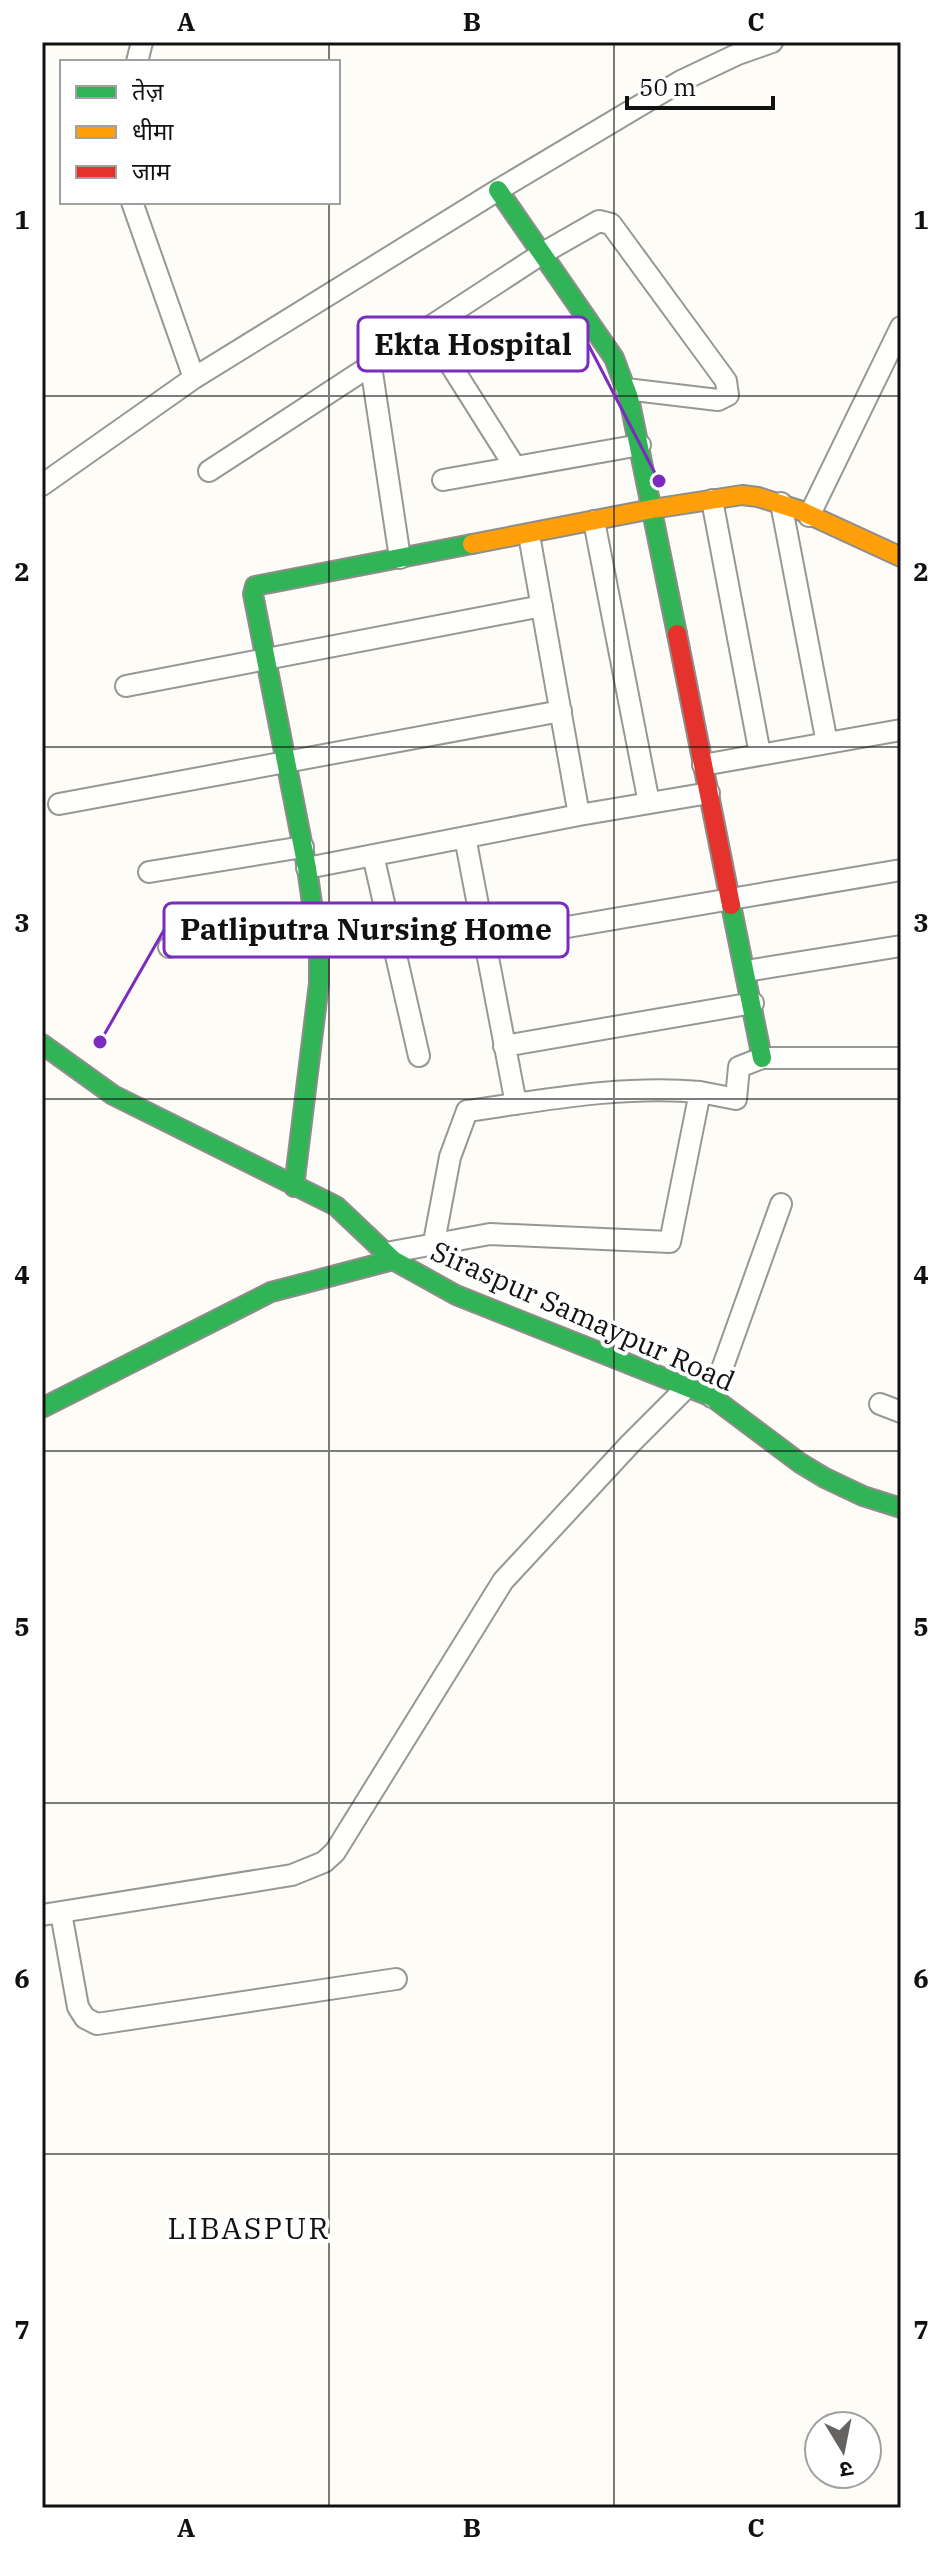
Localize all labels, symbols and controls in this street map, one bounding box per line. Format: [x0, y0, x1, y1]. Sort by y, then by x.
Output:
text: A [177, 4, 195, 38]
text: B [463, 4, 481, 38]
text: C [747, 4, 765, 38]
legend [60, 60, 340, 204]
scale bar [627, 60, 773, 110]
text: 50 m [639, 71, 696, 103]
text: तेज़ [132, 75, 165, 107]
text: धीमा [132, 115, 174, 147]
text: जाम [132, 155, 171, 187]
text: 1 [14, 202, 30, 236]
text: 1 [913, 202, 929, 236]
callout: Ekta Hospital [358, 317, 588, 371]
text: Ekta Hospital [374, 324, 572, 363]
text: 2 [14, 554, 30, 588]
text: 2 [913, 554, 929, 588]
callout: Patliputra Nursing Home [164, 903, 568, 957]
text: 3 [14, 905, 30, 939]
text: 3 [913, 905, 929, 939]
text: Patliputra Nursing Home [180, 909, 552, 948]
street label: Siraspur Samaypur Road [426, 1232, 741, 1399]
text: 4 [14, 1257, 30, 1291]
text: 4 [913, 1257, 929, 1291]
text: 5 [14, 1609, 30, 1643]
text: 5 [913, 1609, 929, 1643]
text: 6 [14, 1961, 30, 1995]
text: 6 [913, 1961, 929, 1995]
district label: LIBASPUR [168, 2208, 330, 2247]
text: 7 [14, 2312, 30, 2346]
text: 7 [913, 2312, 929, 2346]
north arrow [803, 2410, 883, 2490]
text: उ [837, 2455, 855, 2486]
text: A [177, 2510, 195, 2544]
text: B [463, 2510, 481, 2544]
text: C [747, 2510, 765, 2544]

